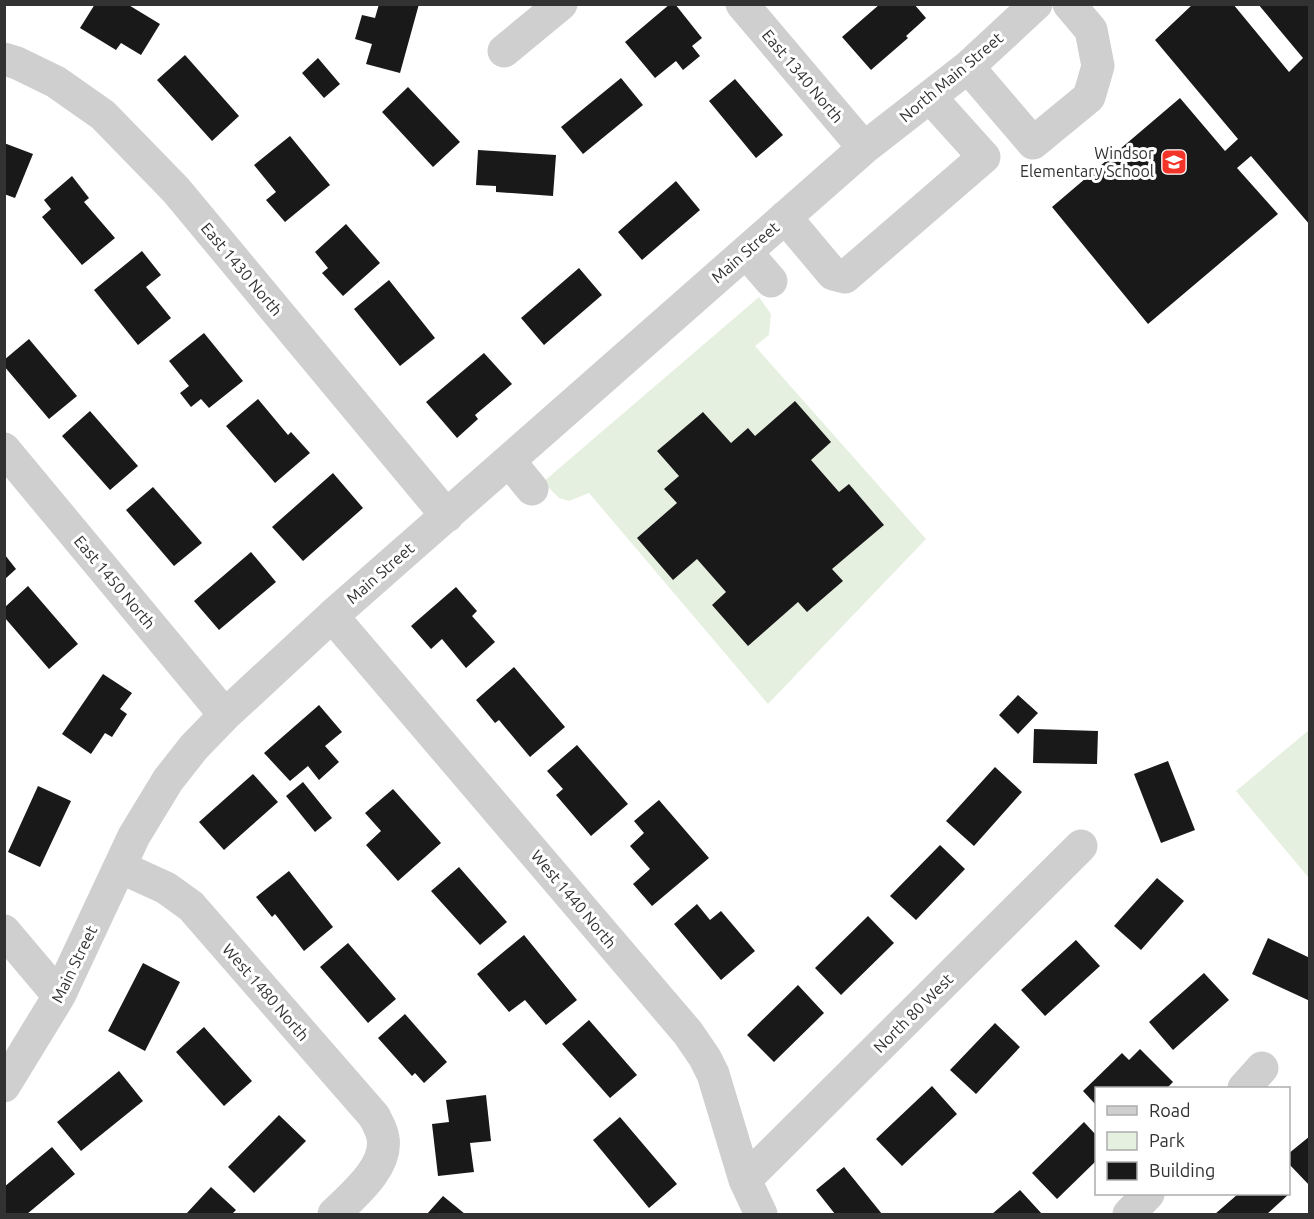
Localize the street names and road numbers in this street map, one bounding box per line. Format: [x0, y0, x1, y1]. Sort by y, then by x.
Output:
street label: East 1340 North [759, 26, 847, 126]
street label: North Main Street [896, 28, 1007, 125]
street label: Main Street [708, 217, 783, 286]
street label: East 1430 North [198, 219, 286, 319]
street label: East 1450 North [71, 532, 159, 632]
street label: Main Street [343, 538, 418, 607]
street label: West 1440 North [528, 846, 620, 952]
street label: Main Street [48, 922, 101, 1005]
street label: West 1480 North [219, 940, 313, 1044]
street label: North 80 West [870, 969, 957, 1056]

